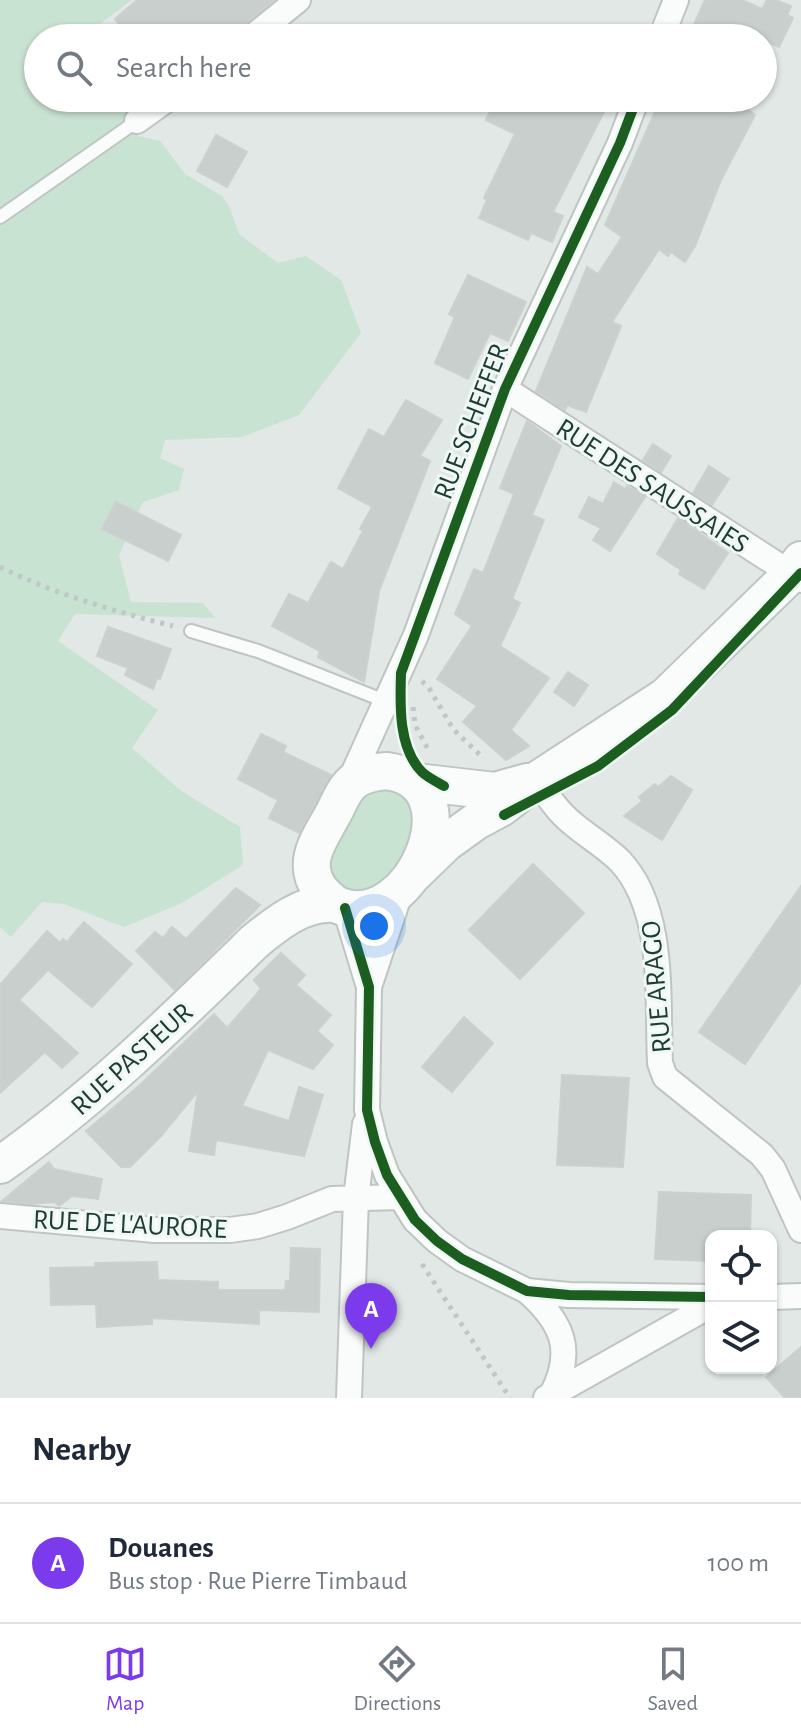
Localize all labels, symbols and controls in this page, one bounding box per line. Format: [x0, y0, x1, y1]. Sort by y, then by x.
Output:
search box [24, 24, 777, 112]
icon: search [52, 46, 96, 90]
text: Search here [116, 53, 252, 83]
street label: RUE SCHEFFER [429, 340, 514, 503]
street label: RUE DES SAUSSAIES [551, 414, 753, 559]
your location [354, 906, 394, 946]
street label: RUE ARAGO [637, 919, 677, 1054]
street label: RUE PASTEUR [66, 998, 199, 1121]
street label: RUE DE L'AURORE [32, 1206, 228, 1244]
map controls [705, 1230, 777, 1374]
button: locate [705, 1230, 777, 1302]
pin: A [345, 1283, 397, 1349]
button: layers [705, 1302, 777, 1374]
text: Nearby [32, 1433, 131, 1467]
text: Douanes [108, 1533, 214, 1563]
text: A [50, 1550, 66, 1576]
text: 100 m [708, 1550, 769, 1576]
text: Bus stop · Rue Pierre Timbaud [108, 1568, 407, 1594]
tab: Map [103, 1642, 147, 1716]
tab: Directions [353, 1642, 441, 1716]
tab: Saved [647, 1642, 698, 1716]

